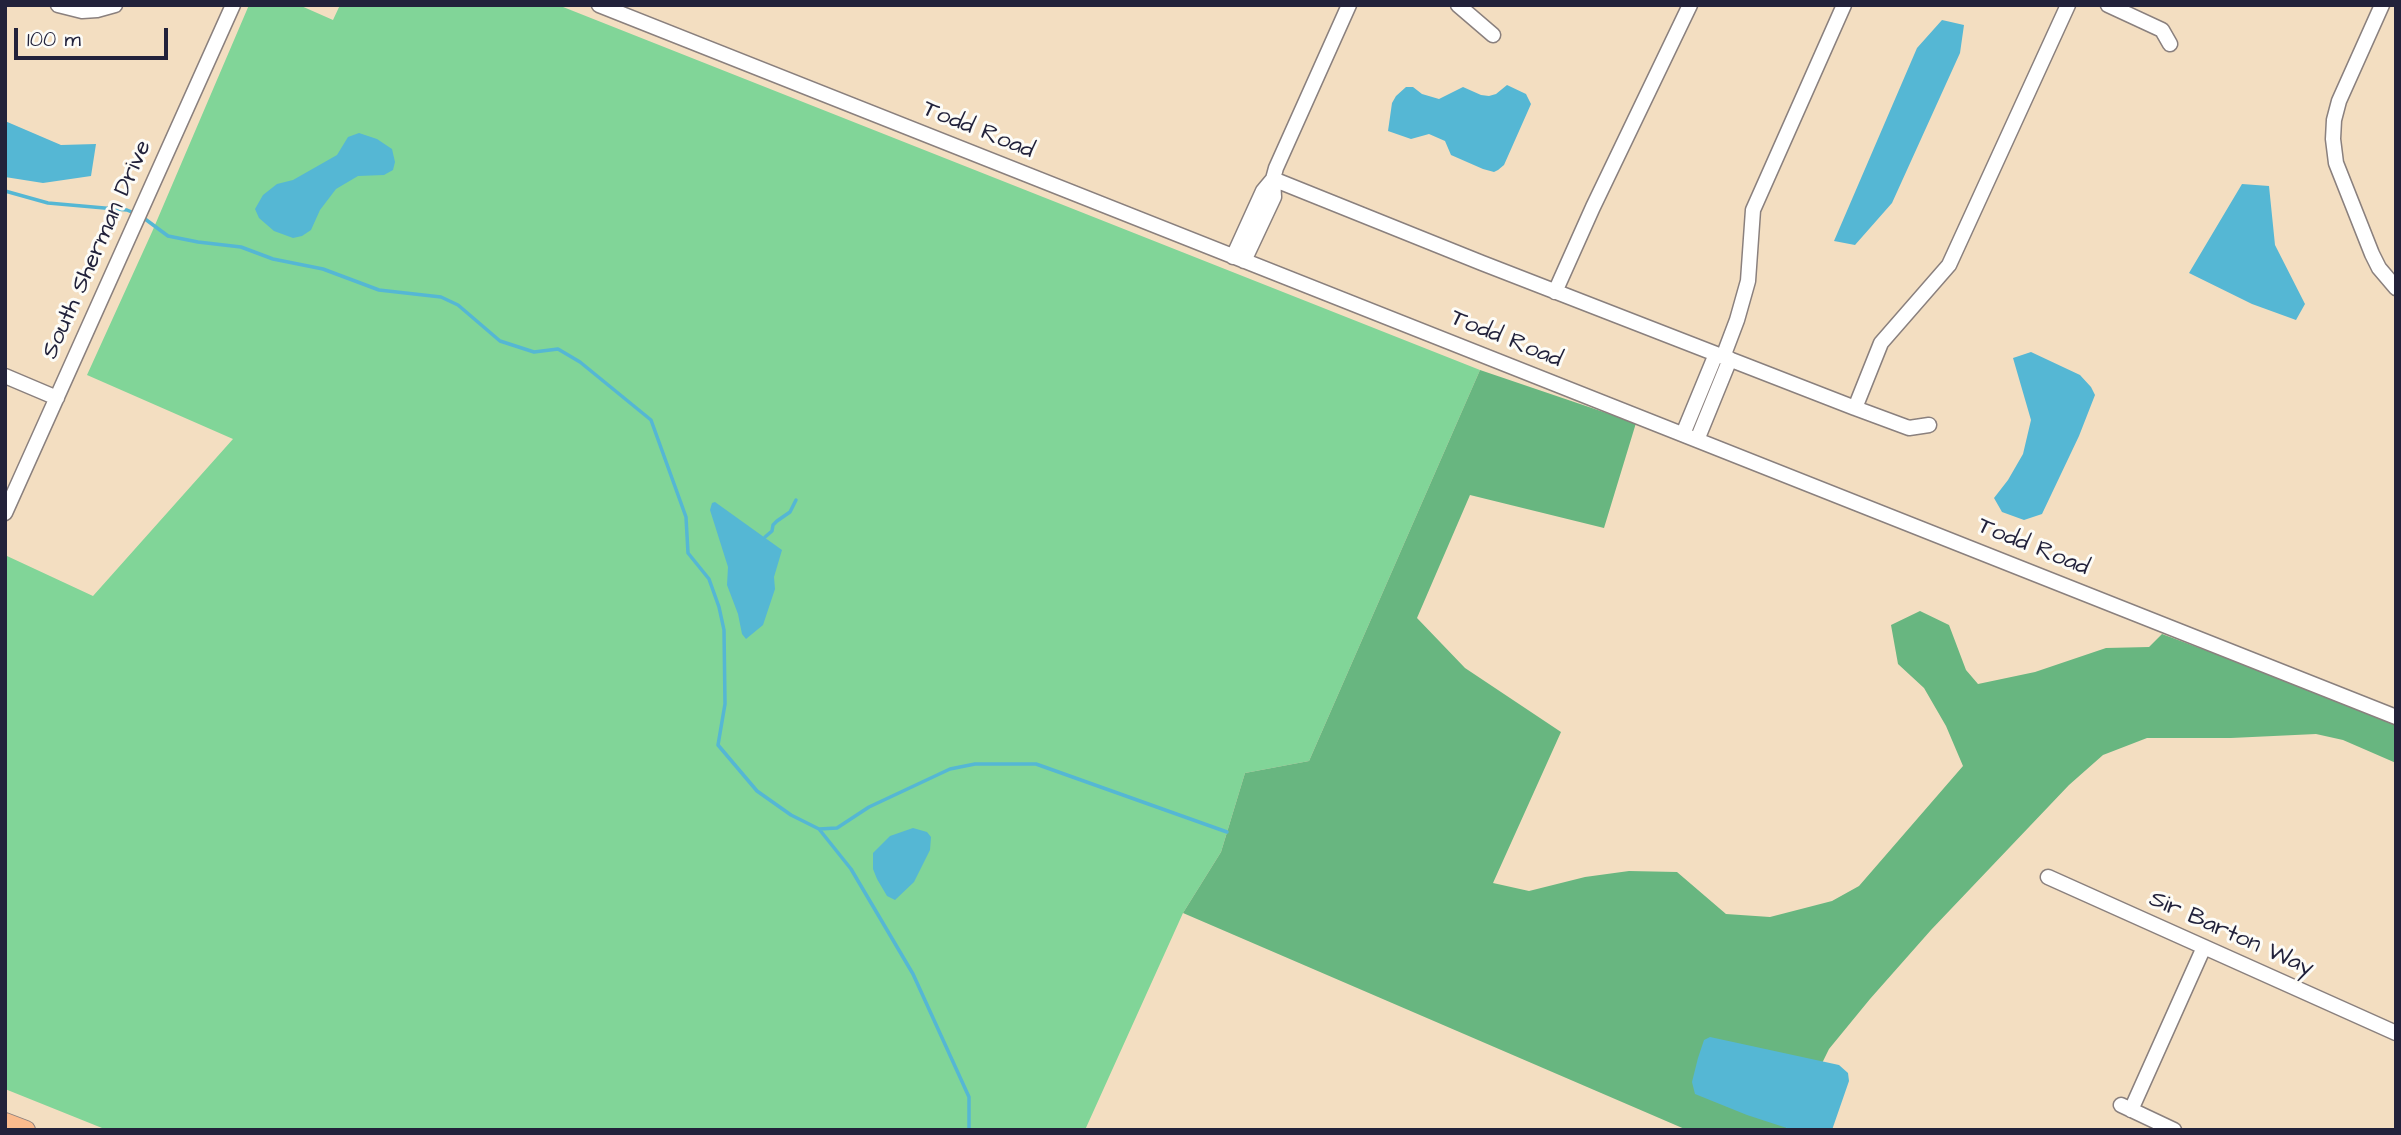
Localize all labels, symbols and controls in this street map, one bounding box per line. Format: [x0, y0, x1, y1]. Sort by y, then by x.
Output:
scale bar [18, 14, 172, 58]
text: 100 m [27, 25, 81, 54]
street label: Todd Road [918, 96, 1038, 166]
street label: South Sherman Drive [37, 136, 159, 364]
street label: Todd Road [1446, 305, 1566, 375]
street label: Todd Road [1973, 513, 2093, 583]
street label: Sir Barton Way [2144, 886, 2318, 984]

